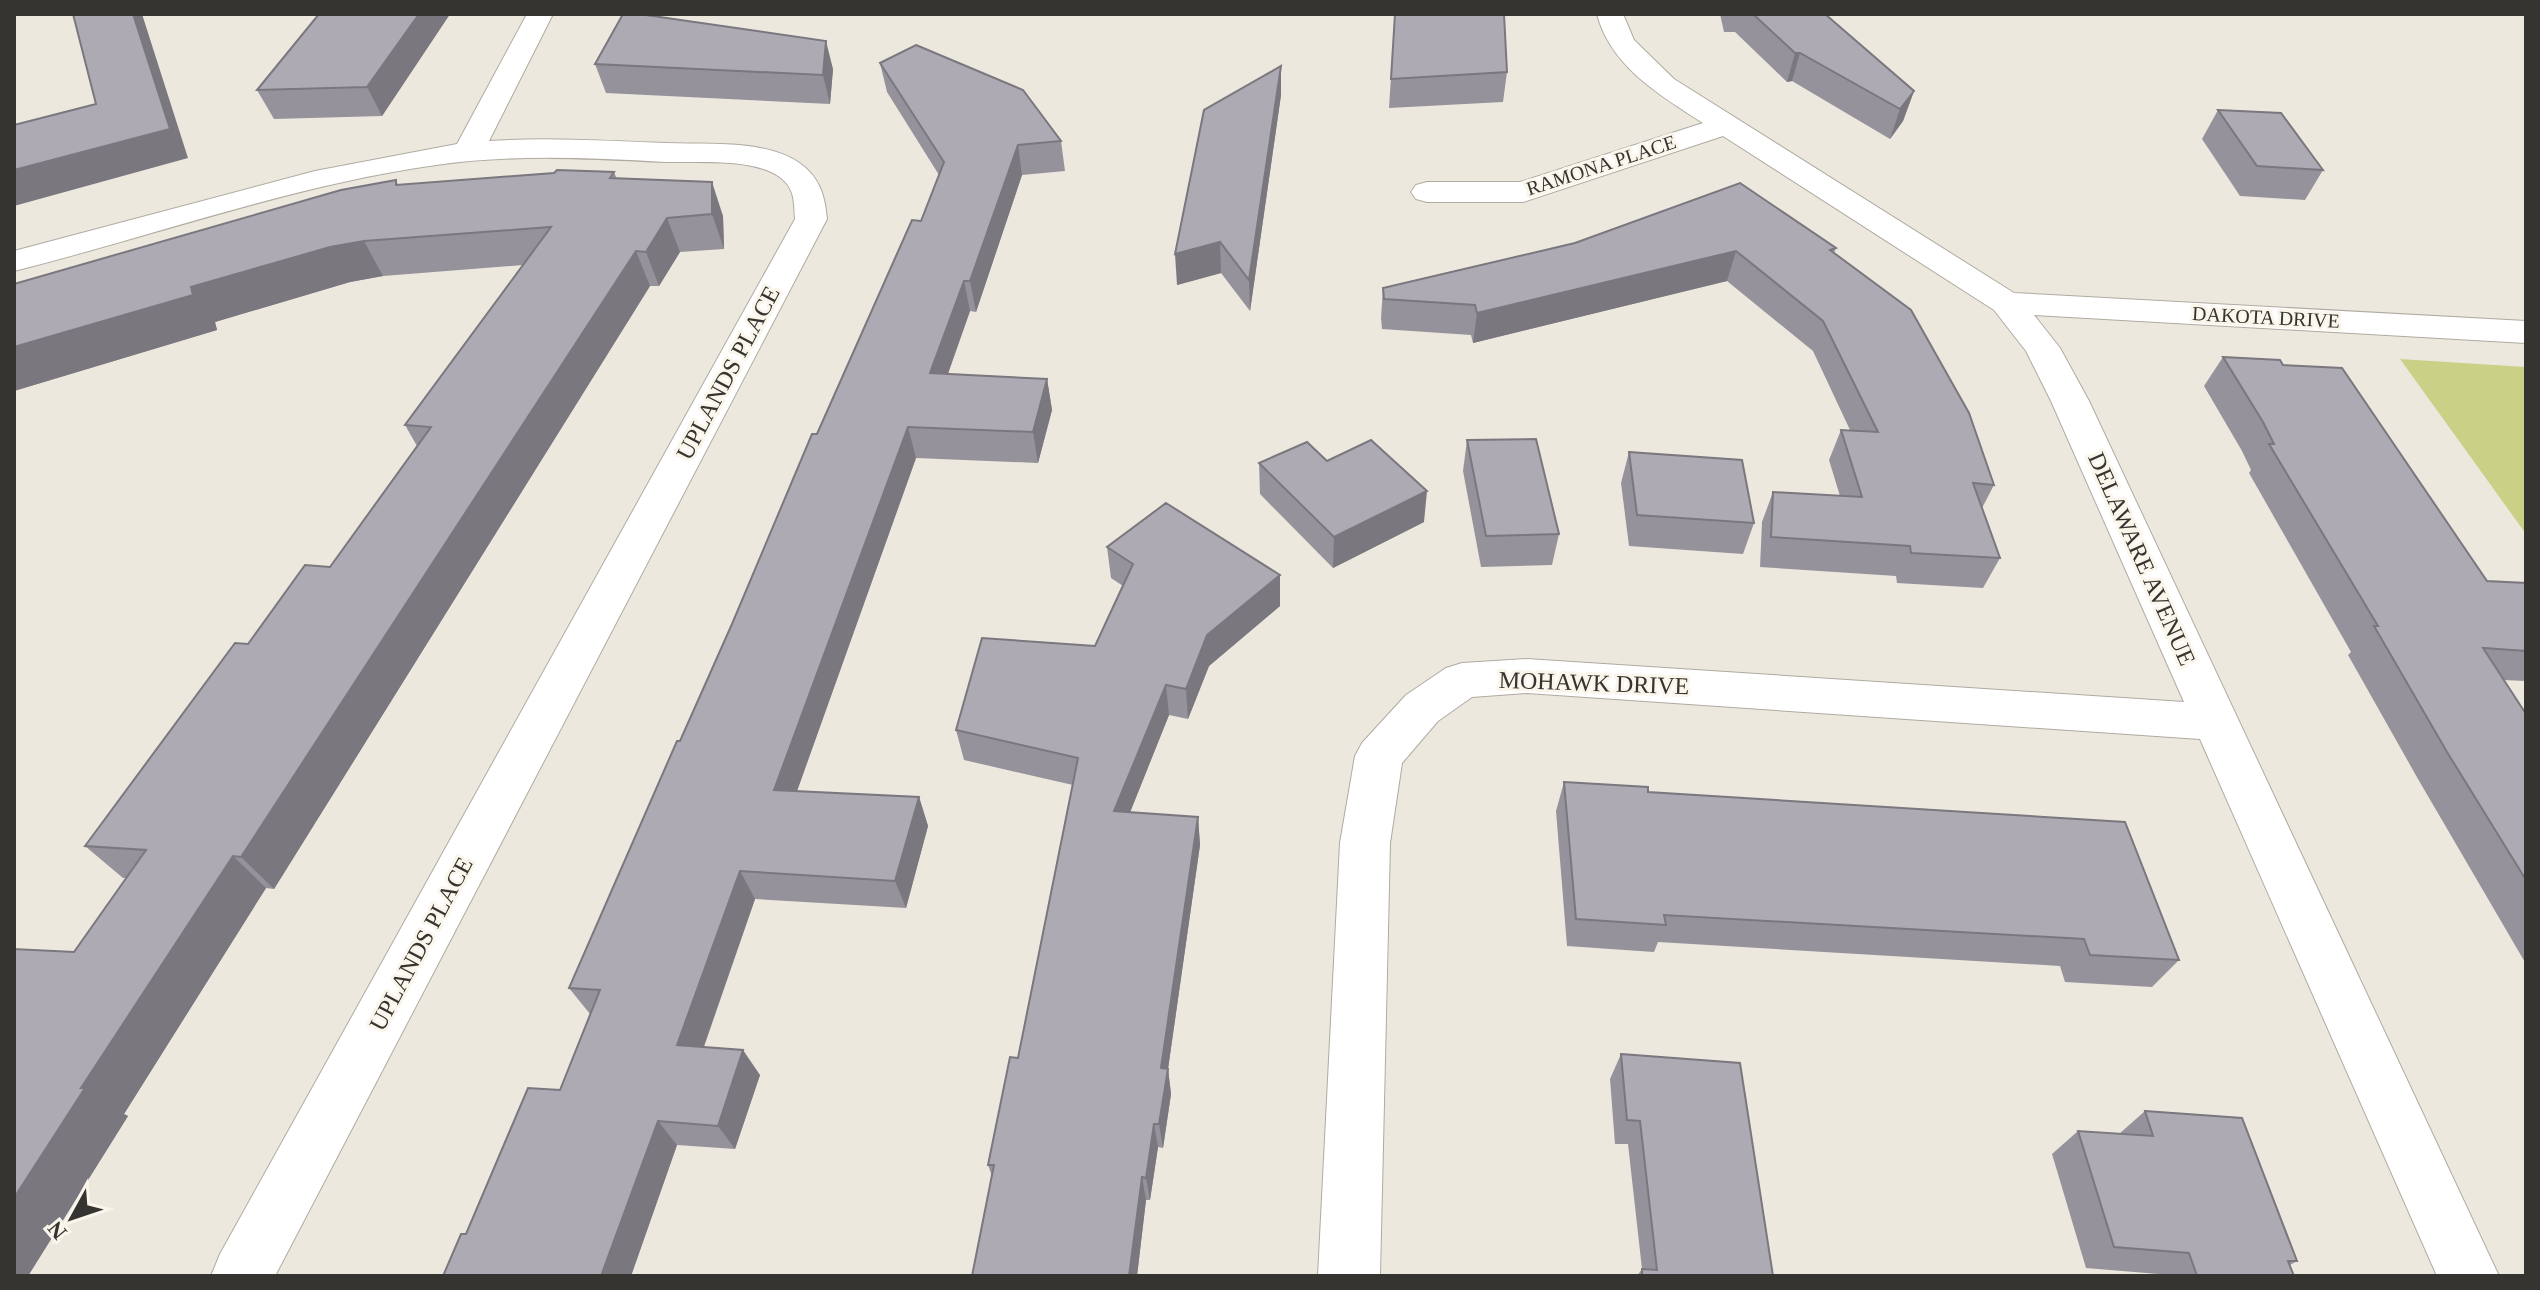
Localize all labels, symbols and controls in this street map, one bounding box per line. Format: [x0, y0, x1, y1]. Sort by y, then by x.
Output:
street label: RAMONA PLACE [1523, 130, 1679, 200]
street label: UPLANDS PLACE [671, 282, 785, 464]
street label: DAKOTA DRIVE [2192, 302, 2340, 332]
street label: DELAWARE AVENUE [2083, 449, 2201, 669]
street label: MOHAWK DRIVE [1498, 667, 1690, 699]
street label: UPLANDS PLACE [364, 853, 478, 1035]
north arrow [32, 1178, 112, 1258]
text: N [42, 1216, 72, 1245]

